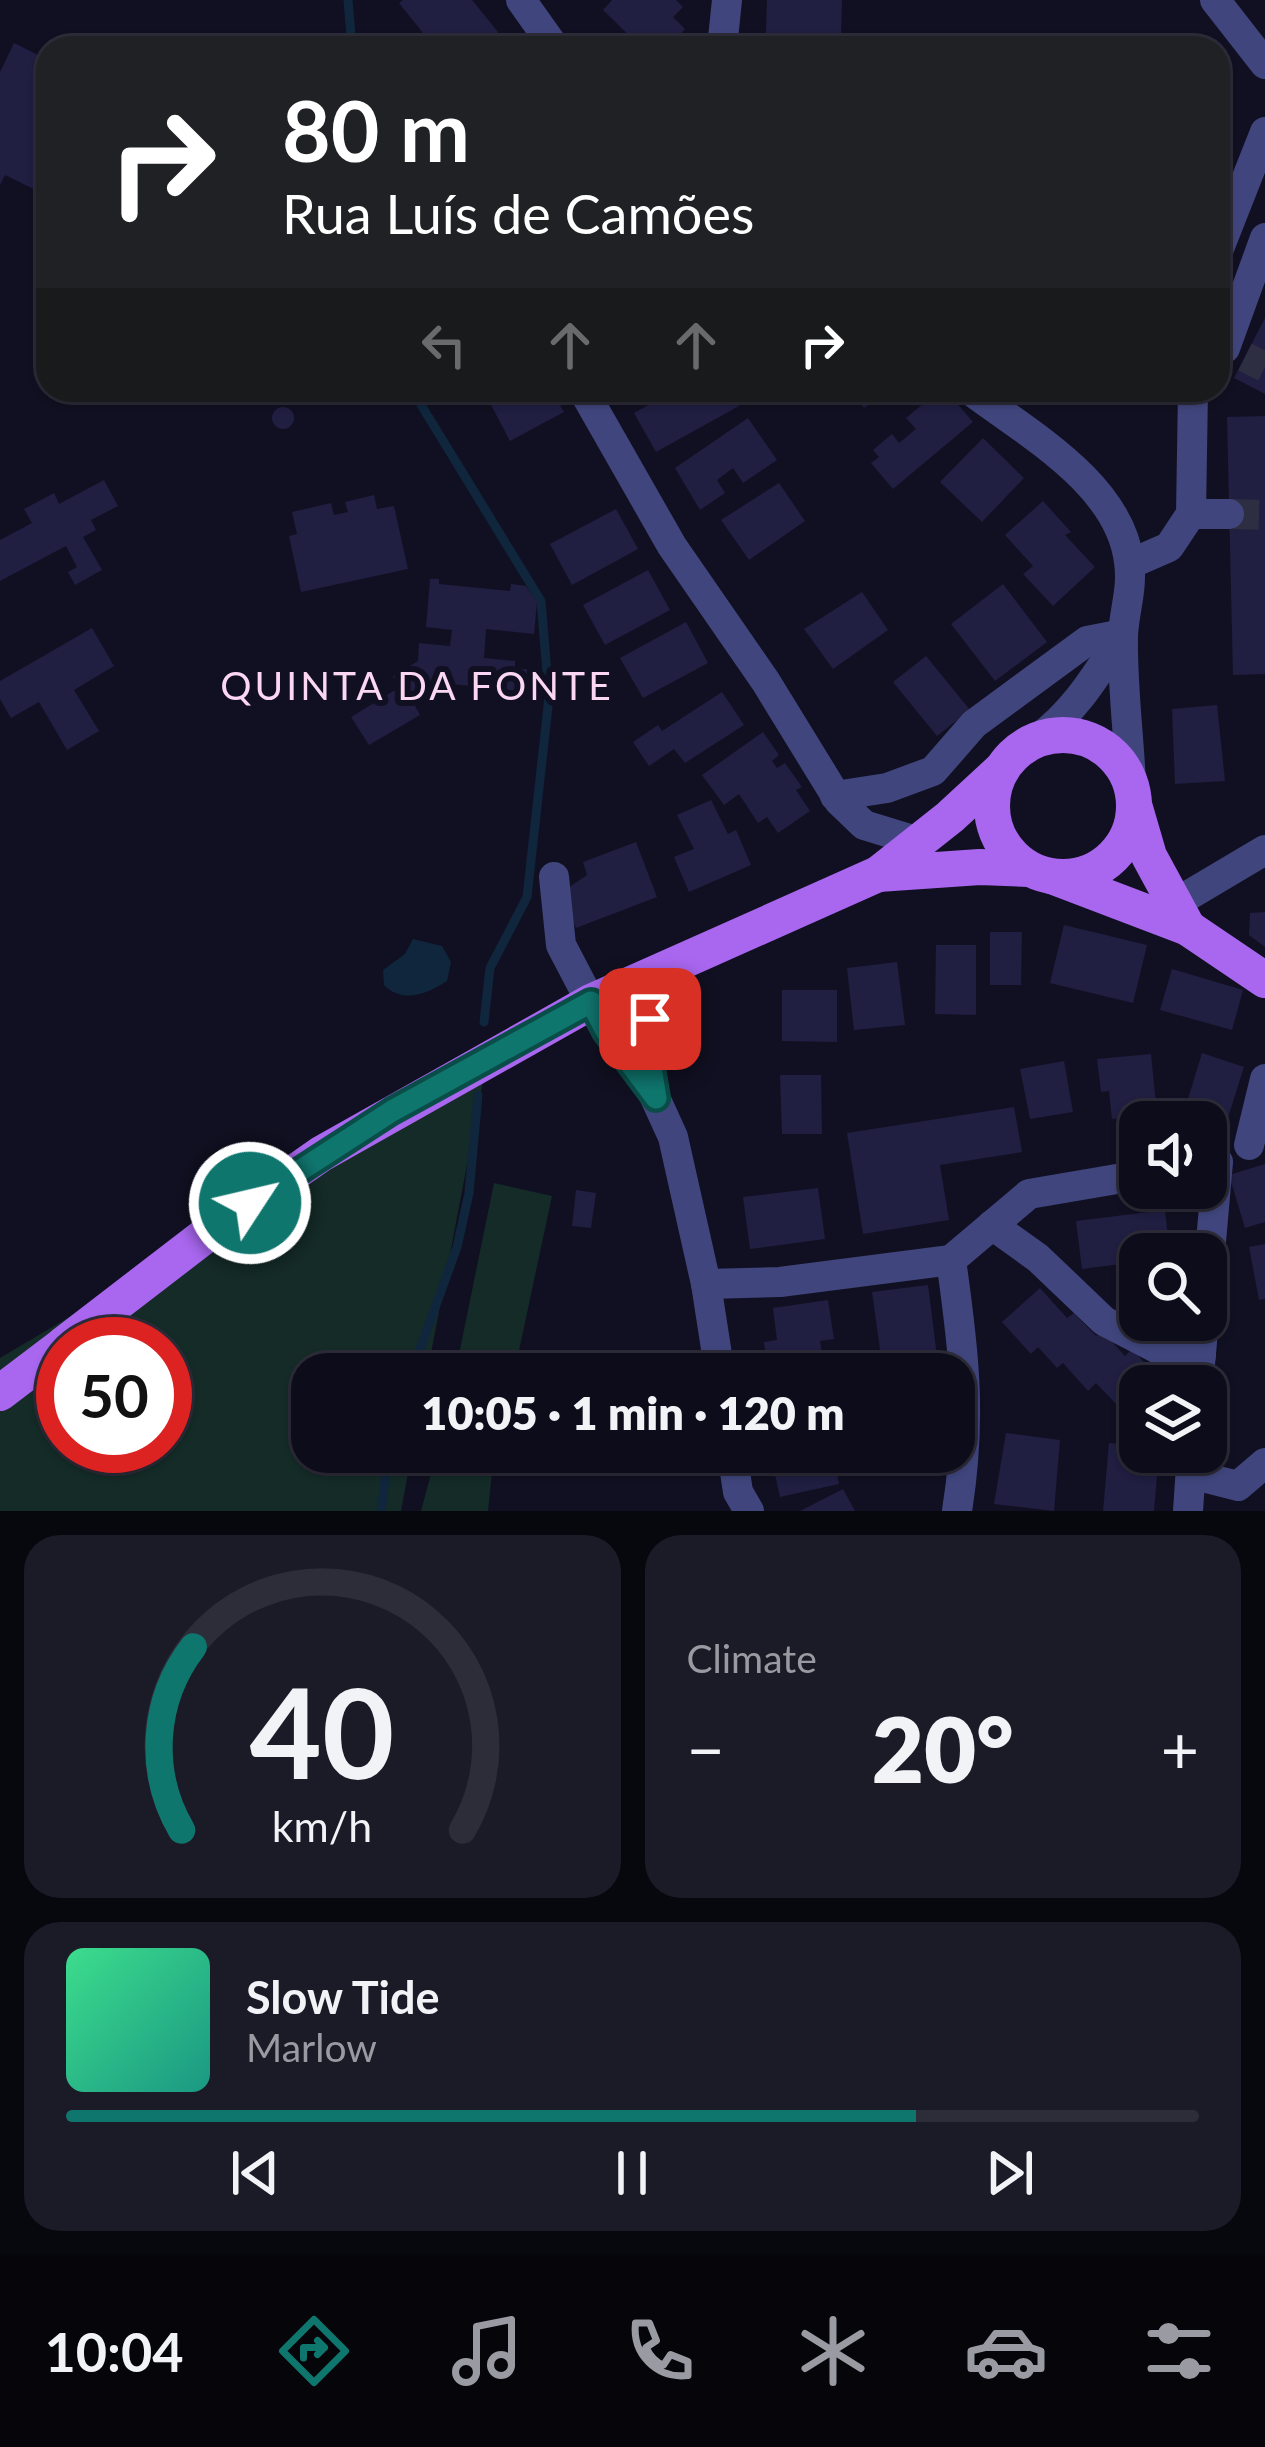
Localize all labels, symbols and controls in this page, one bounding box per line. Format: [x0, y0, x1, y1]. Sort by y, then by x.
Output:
text: 80 m [282, 79, 470, 180]
icon: right [84, 84, 240, 240]
text: Rua Luís de Camões [282, 181, 754, 246]
icon: left [411, 312, 477, 378]
icon: ahead [537, 312, 603, 378]
icon: ahead [663, 312, 729, 378]
icon: right [789, 312, 855, 378]
district label: QUINTA DA FONTE [220, 662, 614, 708]
pin [599, 968, 701, 1070]
icon: arrive [617, 986, 683, 1052]
map controls [1119, 1101, 1227, 1473]
button: sound [1119, 1101, 1227, 1209]
position arrow [187, 1140, 313, 1266]
button: search [1119, 1233, 1227, 1341]
speed limit sign: 50 [36, 1317, 192, 1473]
button: layers [1119, 1365, 1227, 1473]
text: 10:05 · 1 min · 120 m [421, 1386, 845, 1440]
text: Climate [687, 1635, 817, 1681]
text: 40 [250, 1656, 395, 1806]
text: 20° [872, 1694, 1014, 1802]
text: − [687, 1709, 725, 1788]
text: + [1161, 1709, 1199, 1788]
text: km/h [272, 1799, 372, 1850]
text: Slow Tide [246, 1970, 440, 2024]
text: Marlow [246, 2024, 377, 2070]
icon: previous [222, 2140, 288, 2206]
icon: pause [599, 2140, 665, 2206]
icon: next [977, 2140, 1043, 2206]
icon: directions [272, 2309, 356, 2393]
icon: music [445, 2309, 529, 2393]
icon: phone [618, 2309, 702, 2393]
icon: climate [791, 2309, 875, 2393]
icon: car [964, 2309, 1048, 2393]
icon: filters [1137, 2309, 1221, 2393]
text: 10:04 [44, 2319, 184, 2384]

